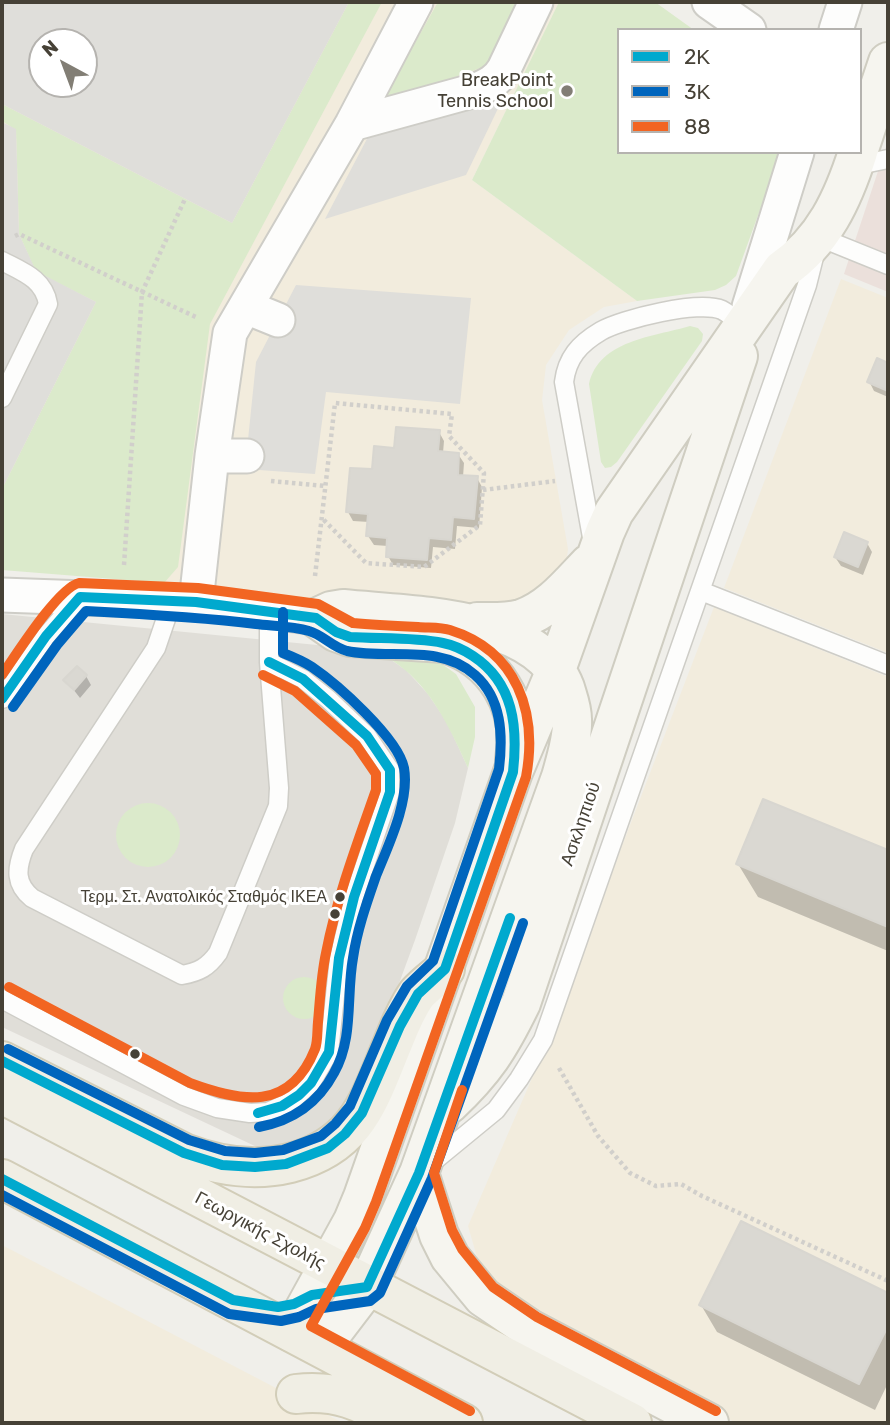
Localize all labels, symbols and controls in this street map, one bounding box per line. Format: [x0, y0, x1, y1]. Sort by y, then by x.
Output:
north arrow [28, 28, 98, 98]
legend [617, 28, 862, 154]
text: N [37, 35, 63, 61]
text: 2Κ [684, 44, 710, 69]
place label: BreakPoint Tennis School [437, 70, 553, 112]
text: 3Κ [684, 79, 711, 104]
marker: BreakPoint Tennis School [559, 83, 575, 99]
text: 88 [684, 114, 711, 139]
street label: Ασκληπιού [557, 779, 605, 869]
place label: Τερμ. Στ. Ανατολικός Σταθμός ΙΚΕΑ [80, 887, 327, 907]
marker: Τερμ. Στ. Ανατολικός Σταθμός ΙΚΕΑ [333, 890, 347, 904]
unlabelled marker [328, 907, 342, 921]
unlabelled marker [128, 1047, 142, 1061]
street label: Γεωργικής Σχολής [191, 1187, 329, 1275]

